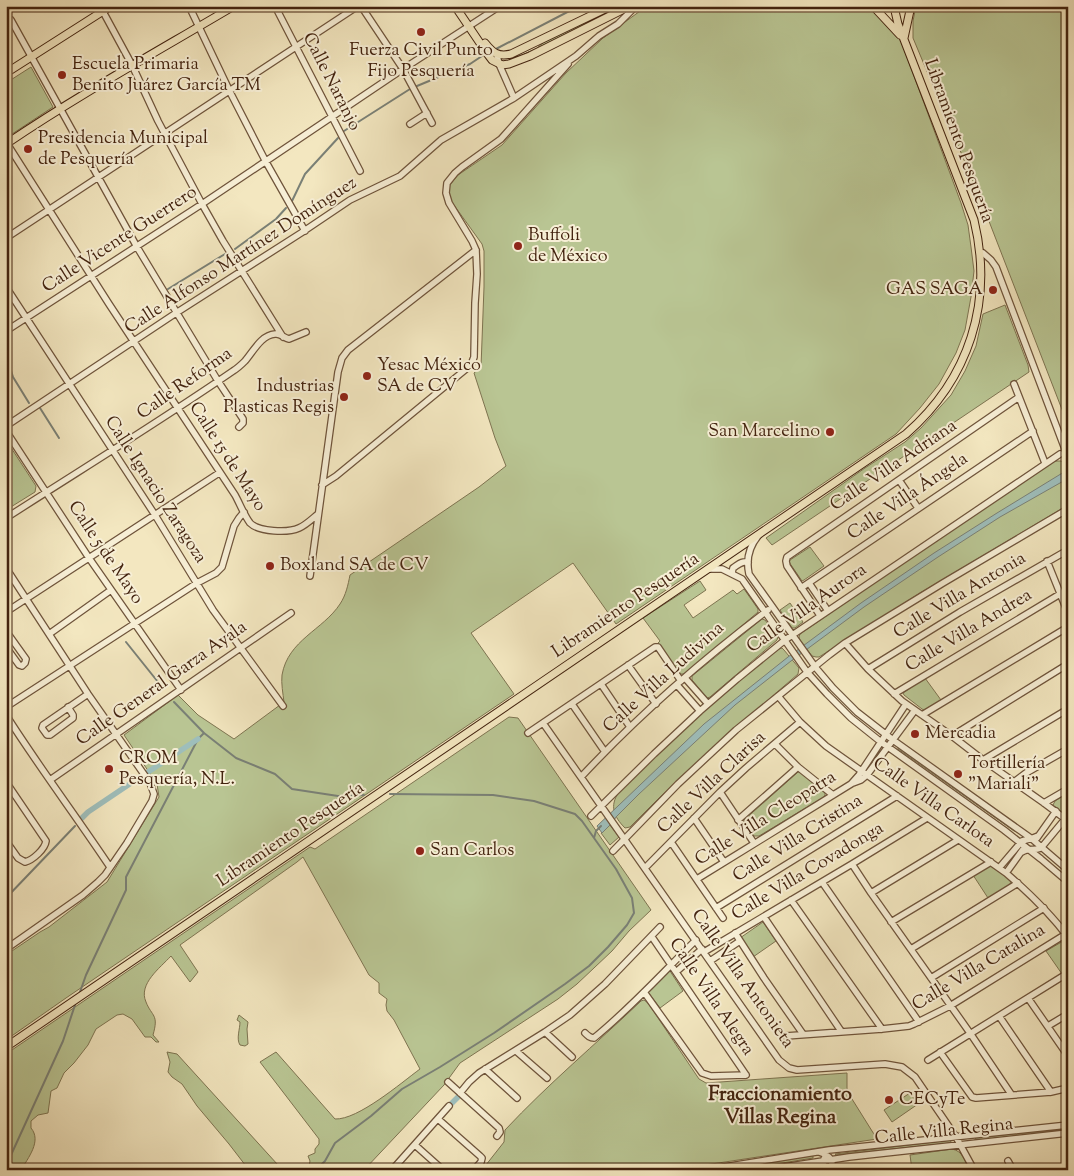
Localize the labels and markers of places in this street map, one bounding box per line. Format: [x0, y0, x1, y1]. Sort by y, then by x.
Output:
marker: Fuerza Civil Punto Fijo Pesquería [415, 26, 427, 38]
place label: Fuerza Civil Punto Fijo Pesquería [349, 38, 493, 85]
place label: Escuela Primaria Benito Juárez García TM [72, 52, 261, 99]
marker: Escuela Primaria Benito Juárez García TM [56, 69, 68, 81]
place label: Presidencia Municipal de Pesquería [38, 126, 208, 173]
marker: Presidencia Municipal de Pesquería [22, 143, 34, 155]
place label: Buffoli de México [528, 223, 608, 270]
marker: Buffoli de México [512, 240, 524, 252]
place label: GAS SAGA [886, 277, 983, 303]
marker: GAS SAGA [987, 284, 999, 296]
place label: Yesac México SA de CV [377, 353, 481, 400]
marker: Yesac México SA de CV [361, 370, 373, 382]
place label: Industrias Plasticas Regis [223, 374, 334, 421]
marker: Industrias Plasticas Regis [338, 391, 350, 403]
place label: San Marcelino [708, 419, 820, 445]
marker: San Marcelino [824, 426, 836, 438]
place label: Boxland SA de CV [280, 553, 429, 579]
marker: Boxland SA de CV [264, 560, 276, 572]
place label: Mercadia [925, 721, 996, 747]
marker: Mercadia [909, 728, 921, 740]
place label: CROM Pesquería, N.L. [119, 746, 235, 793]
place label: Tortillería "Mariali" [968, 751, 1045, 798]
marker: CROM Pesquería, N.L. [103, 763, 115, 775]
marker: Tortillería "Mariali" [952, 768, 964, 780]
place label: San Carlos [430, 838, 514, 864]
marker: San Carlos [414, 845, 426, 857]
place label: CECyTe [899, 1087, 966, 1113]
marker: CECyTe [883, 1094, 895, 1106]

